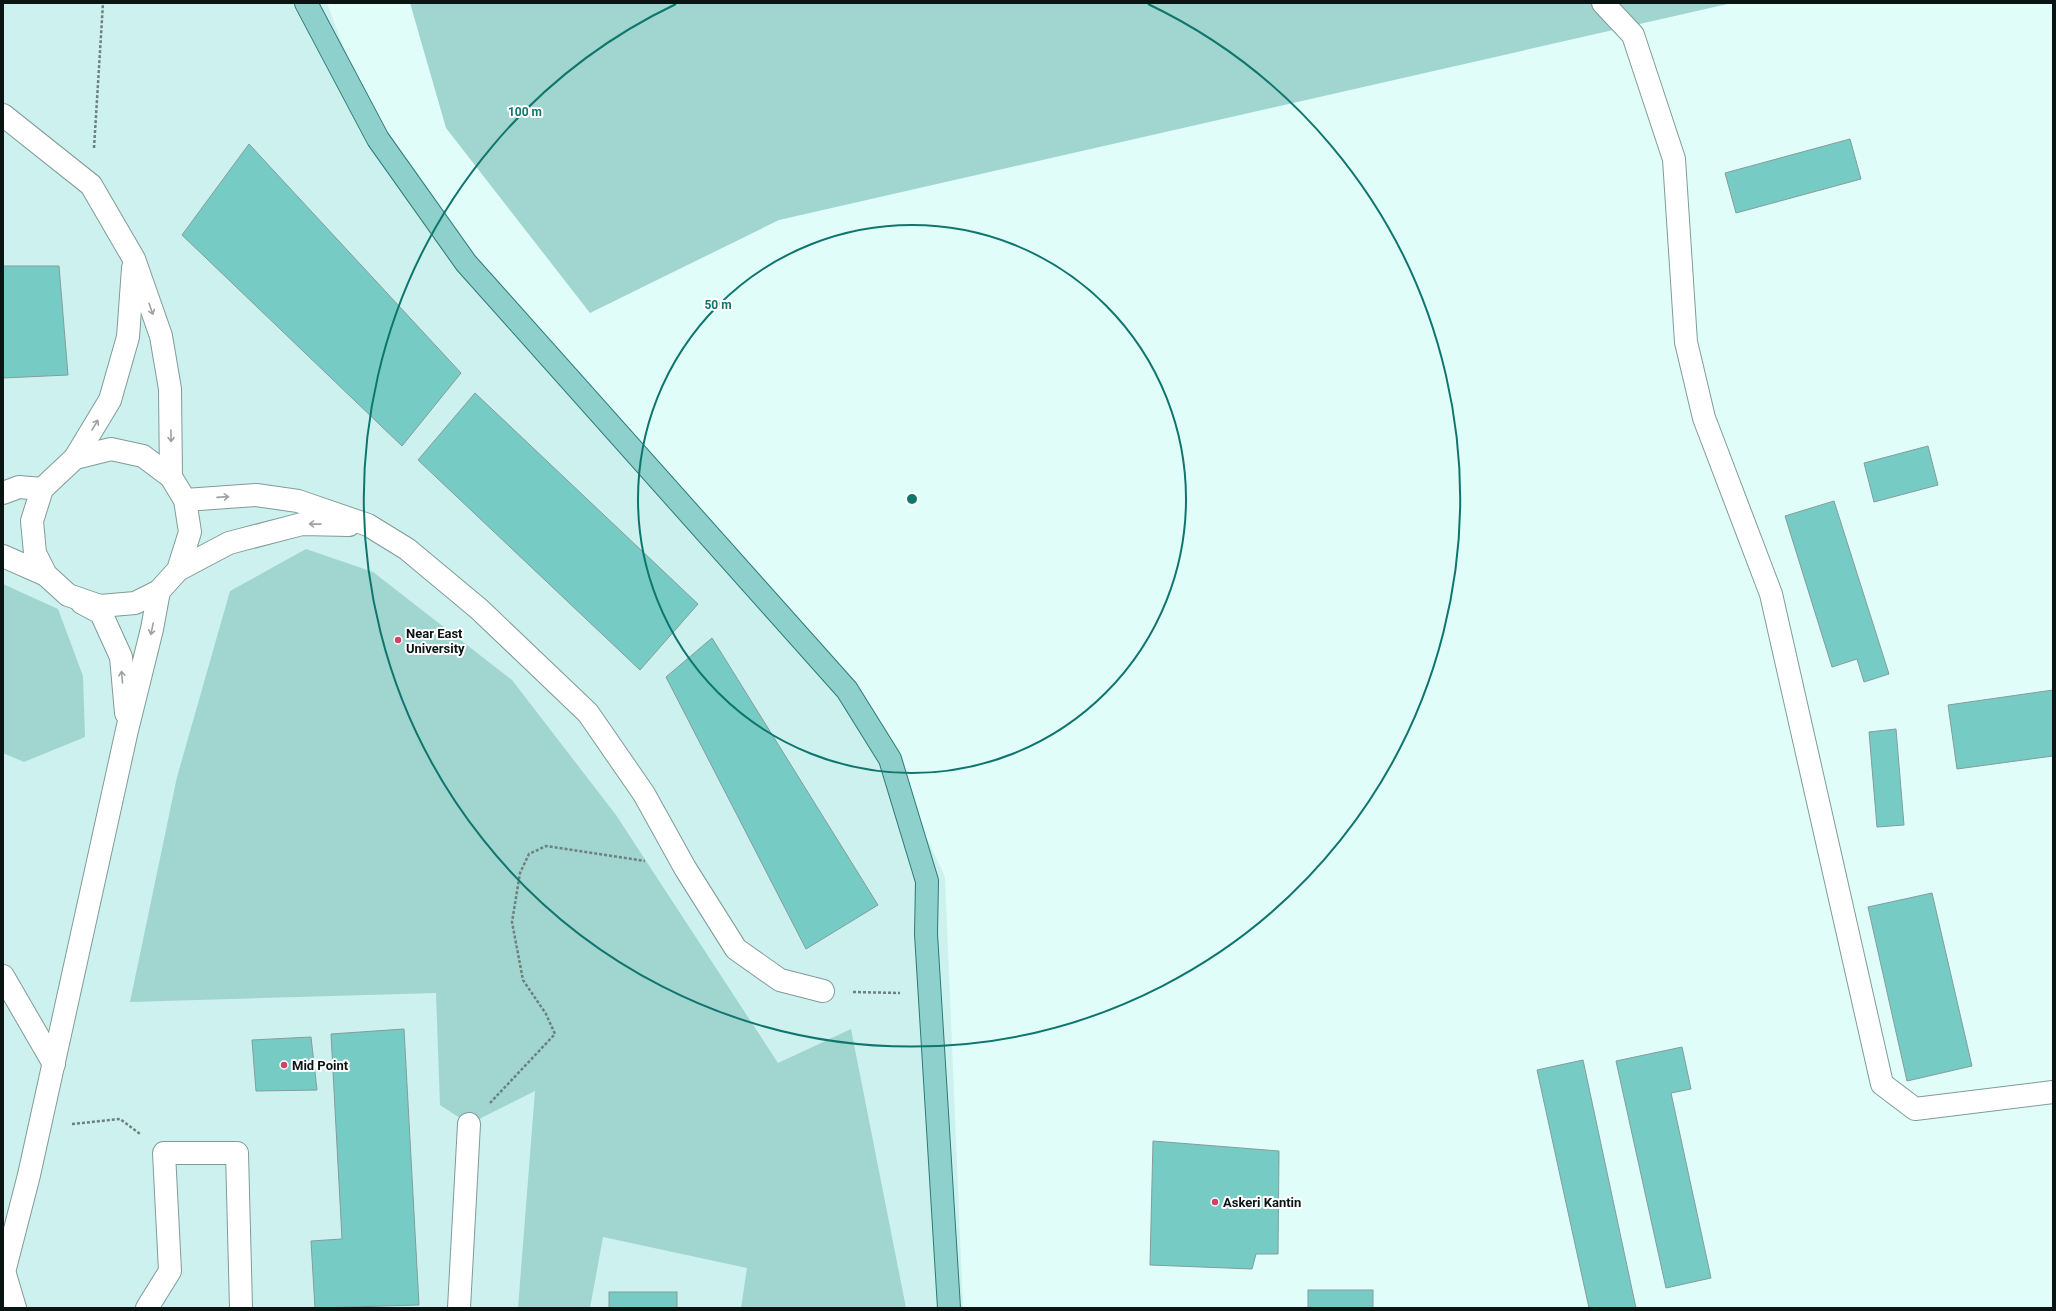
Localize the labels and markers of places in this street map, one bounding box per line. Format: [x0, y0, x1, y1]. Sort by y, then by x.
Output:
centre of rings [905, 492, 919, 506]
place label: Near East University [406, 626, 465, 656]
marker: Near East University [393, 635, 403, 645]
place label: Mid Point [292, 1058, 349, 1073]
marker: Mid Point [279, 1060, 289, 1070]
place label: Askeri Kantin [1223, 1195, 1301, 1210]
marker: Askeri Kantin [1210, 1197, 1220, 1207]

